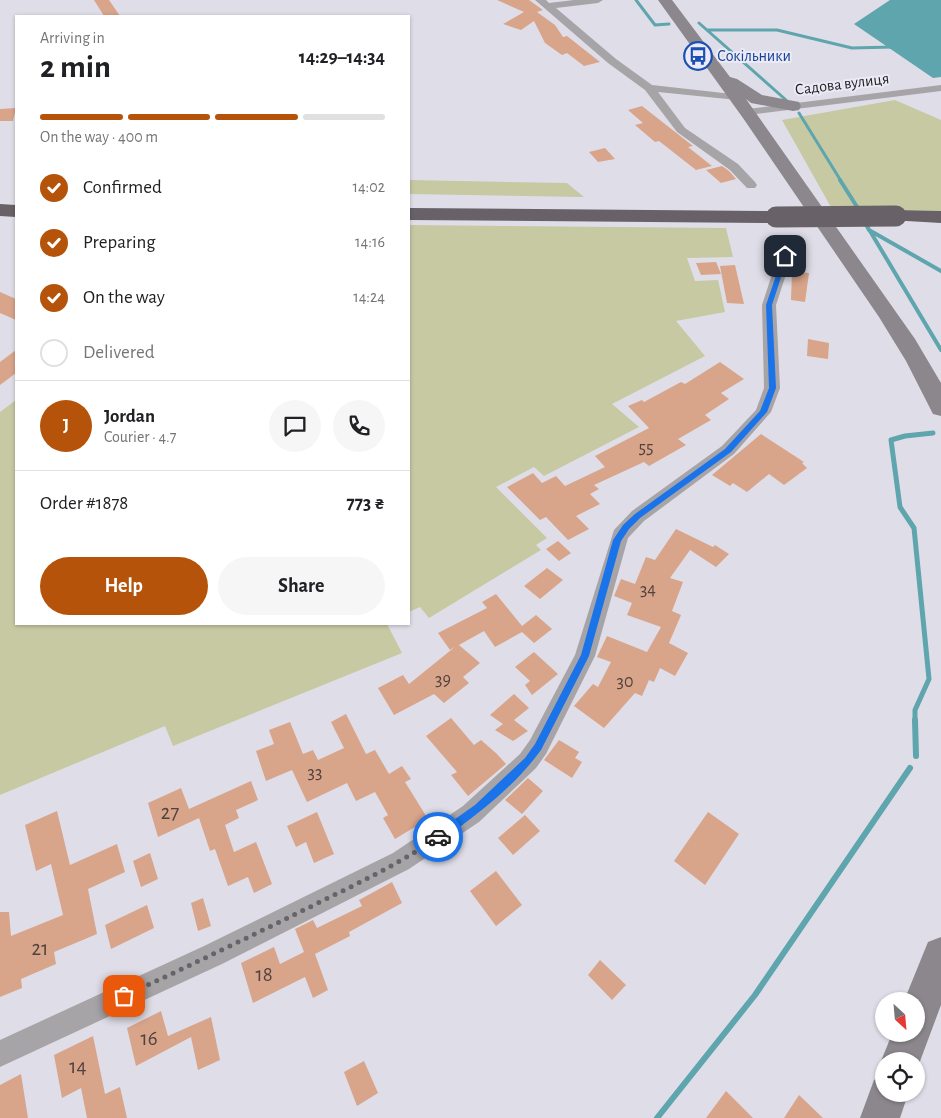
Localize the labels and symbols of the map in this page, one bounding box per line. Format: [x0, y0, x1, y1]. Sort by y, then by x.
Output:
bus stop icon: Сокільники [683, 41, 713, 71]
place label: Сокільники [717, 48, 791, 64]
street label: Садова вулиця [794, 70, 890, 99]
pin [764, 235, 806, 277]
house number: 55 [638, 439, 654, 457]
house number: 34 [640, 581, 656, 599]
house number: 39 [435, 671, 451, 689]
house number: 30 [617, 673, 633, 691]
house number: 33 [308, 764, 322, 782]
house number: 27 [161, 802, 179, 823]
courier [413, 812, 463, 862]
house number: 21 [32, 938, 48, 959]
house number: 18 [255, 964, 273, 985]
pin [103, 975, 145, 1017]
north arrow [875, 992, 925, 1042]
house number: 16 [140, 1028, 158, 1049]
house number: 14 [69, 1056, 87, 1077]

